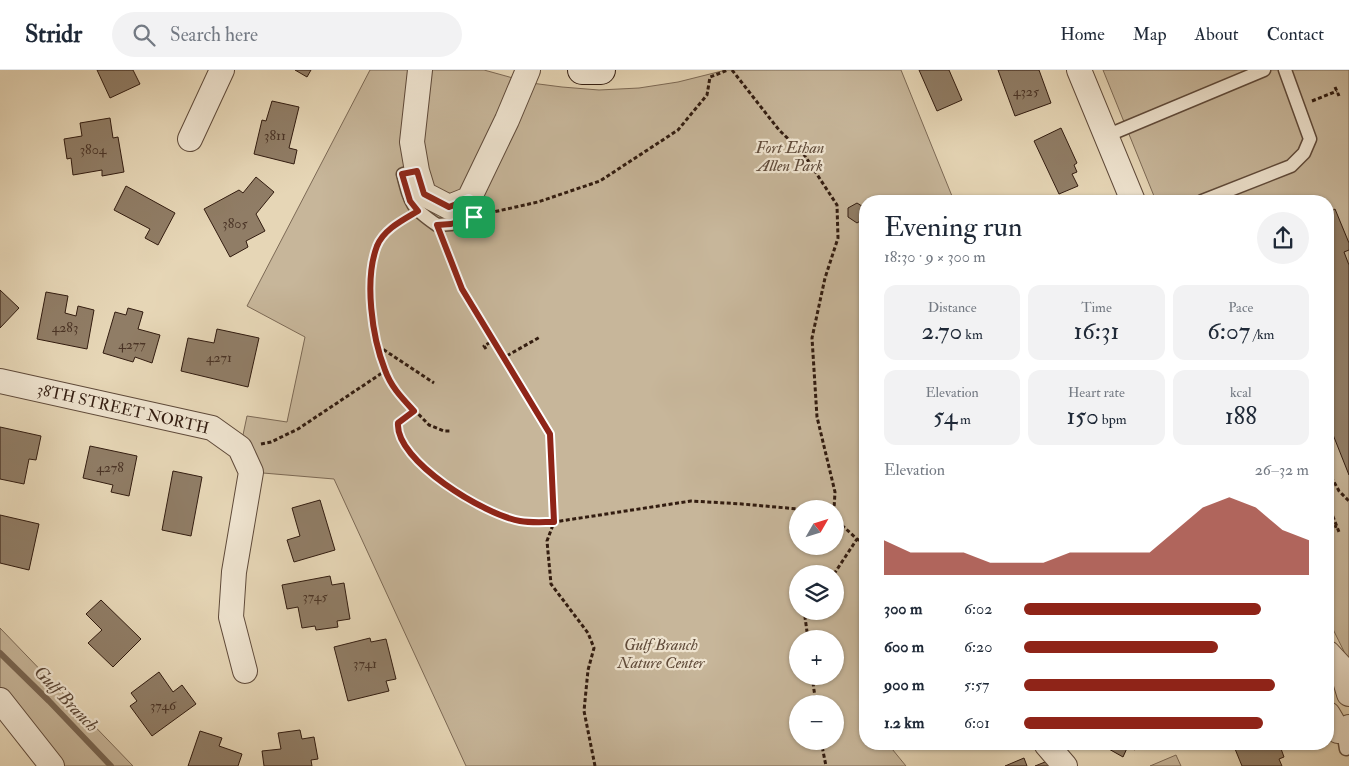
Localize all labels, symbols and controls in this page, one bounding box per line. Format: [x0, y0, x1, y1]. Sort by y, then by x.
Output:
search box [112, 12, 462, 57]
text: Stridr [25, 19, 82, 50]
icon: search [130, 21, 158, 49]
text: Search here [170, 23, 258, 47]
text: Home [1060, 23, 1105, 46]
text: Map [1133, 23, 1167, 46]
text: About [1195, 23, 1239, 46]
text: Contact [1267, 23, 1324, 46]
house number: 4325 [1013, 83, 1040, 100]
house number: 3811 [264, 127, 286, 144]
park label: Fort Ethan Allen Park [755, 138, 824, 176]
house number: 3804 [80, 141, 108, 158]
pin [453, 196, 495, 238]
icon: arrive [460, 203, 488, 231]
text: Evening run [884, 210, 1022, 245]
button: share [1257, 212, 1309, 264]
house number: 3805 [222, 215, 248, 232]
text: 18:30 · 9 × 300 m [884, 247, 986, 267]
text: Distance [928, 299, 977, 316]
text: Time [1081, 299, 1112, 316]
text: Pace [1228, 299, 1253, 316]
text: 2.70 [922, 316, 962, 347]
text: 16:31 [1073, 316, 1120, 347]
text: 6:07 [1207, 316, 1250, 347]
house number: 4283 [52, 319, 78, 336]
text: km [962, 326, 983, 343]
text: /km [1250, 326, 1274, 343]
house number: 4277 [118, 336, 146, 353]
house number: 4271 [206, 349, 232, 366]
street label: 38TH STREET NORTH [35, 380, 211, 438]
text: Elevation [925, 384, 979, 401]
text: Heart rate [1068, 384, 1125, 401]
text: kcal [1230, 384, 1252, 401]
text: 54 [933, 401, 957, 432]
text: 150 [1066, 401, 1099, 432]
text: 188 [1225, 401, 1257, 432]
text: m [957, 411, 971, 428]
text: bpm [1099, 411, 1127, 428]
house number: 4278 [96, 459, 124, 476]
text: Elevation [884, 460, 945, 480]
text: 26–32 m [1255, 460, 1309, 480]
north arrow [789, 500, 844, 555]
map controls [789, 500, 844, 750]
button: layers [789, 565, 844, 620]
house number: 3745 [302, 588, 328, 605]
text: 300 m [884, 599, 922, 619]
text: 6:02 [964, 599, 992, 619]
button: + [789, 630, 844, 685]
park label: Gulf Branch Nature Center [617, 635, 706, 673]
text: 600 m [884, 637, 924, 657]
text: 6:20 [964, 637, 992, 657]
house number: 3741 [353, 655, 377, 672]
water label: Gulf Branch [29, 661, 103, 737]
text: 900 m [884, 675, 924, 695]
text: 5:57 [964, 675, 989, 695]
button: − [789, 695, 844, 750]
house number: 3746 [150, 697, 177, 714]
text: 1.2 km [884, 713, 924, 733]
text: 6:01 [964, 713, 990, 733]

